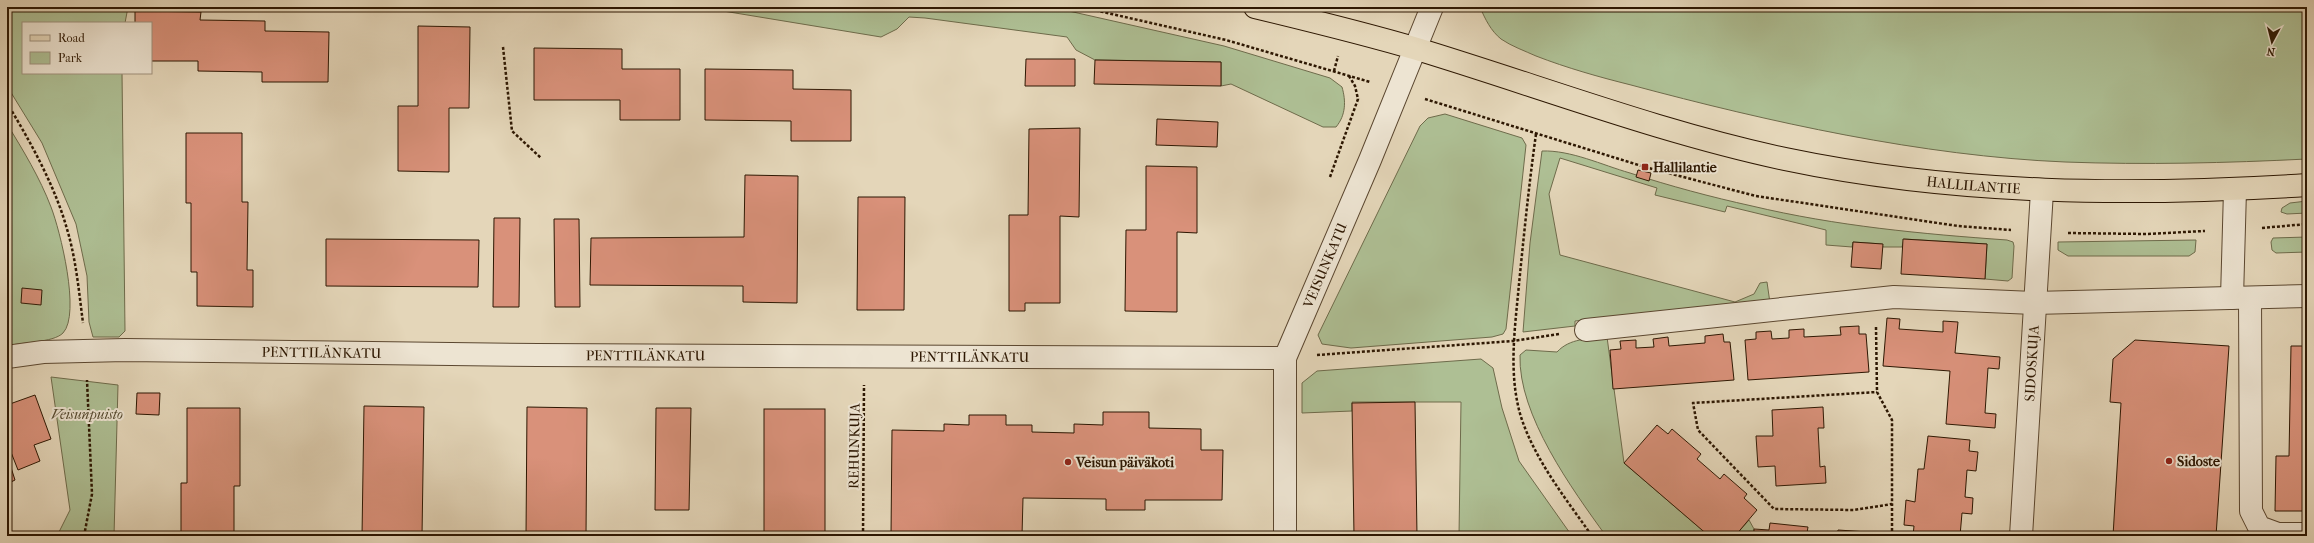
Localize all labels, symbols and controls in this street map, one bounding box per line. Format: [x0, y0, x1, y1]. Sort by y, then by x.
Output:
legend [22, 22, 152, 74]
north arrow [2252, 22, 2292, 62]
text: Road [58, 31, 85, 45]
text: N [2265, 44, 2276, 58]
text: Park [58, 51, 83, 65]
place label: Hallilantie [1653, 159, 1717, 176]
marker: Hallilantie [1640, 162, 1650, 172]
street label: HALLILANTIE [1926, 173, 2021, 198]
street label: VEISUNKATU [1299, 220, 1351, 312]
street label: SIDOSKUJA [2021, 324, 2043, 402]
street label: PENTTILÄNKATU [262, 344, 382, 362]
street label: PENTTILÄNKATU [586, 347, 706, 365]
street label: PENTTILÄNKATU [910, 348, 1030, 366]
street label: REHUNKUJA [845, 402, 864, 489]
park label: Veisunpuisto [51, 406, 123, 423]
place label: Sidoste [2177, 453, 2220, 470]
place label: Veisun päiväkoti [1075, 454, 1175, 471]
marker: Sidoste [2164, 456, 2174, 466]
marker: Veisun päiväkoti [1063, 457, 1073, 467]

